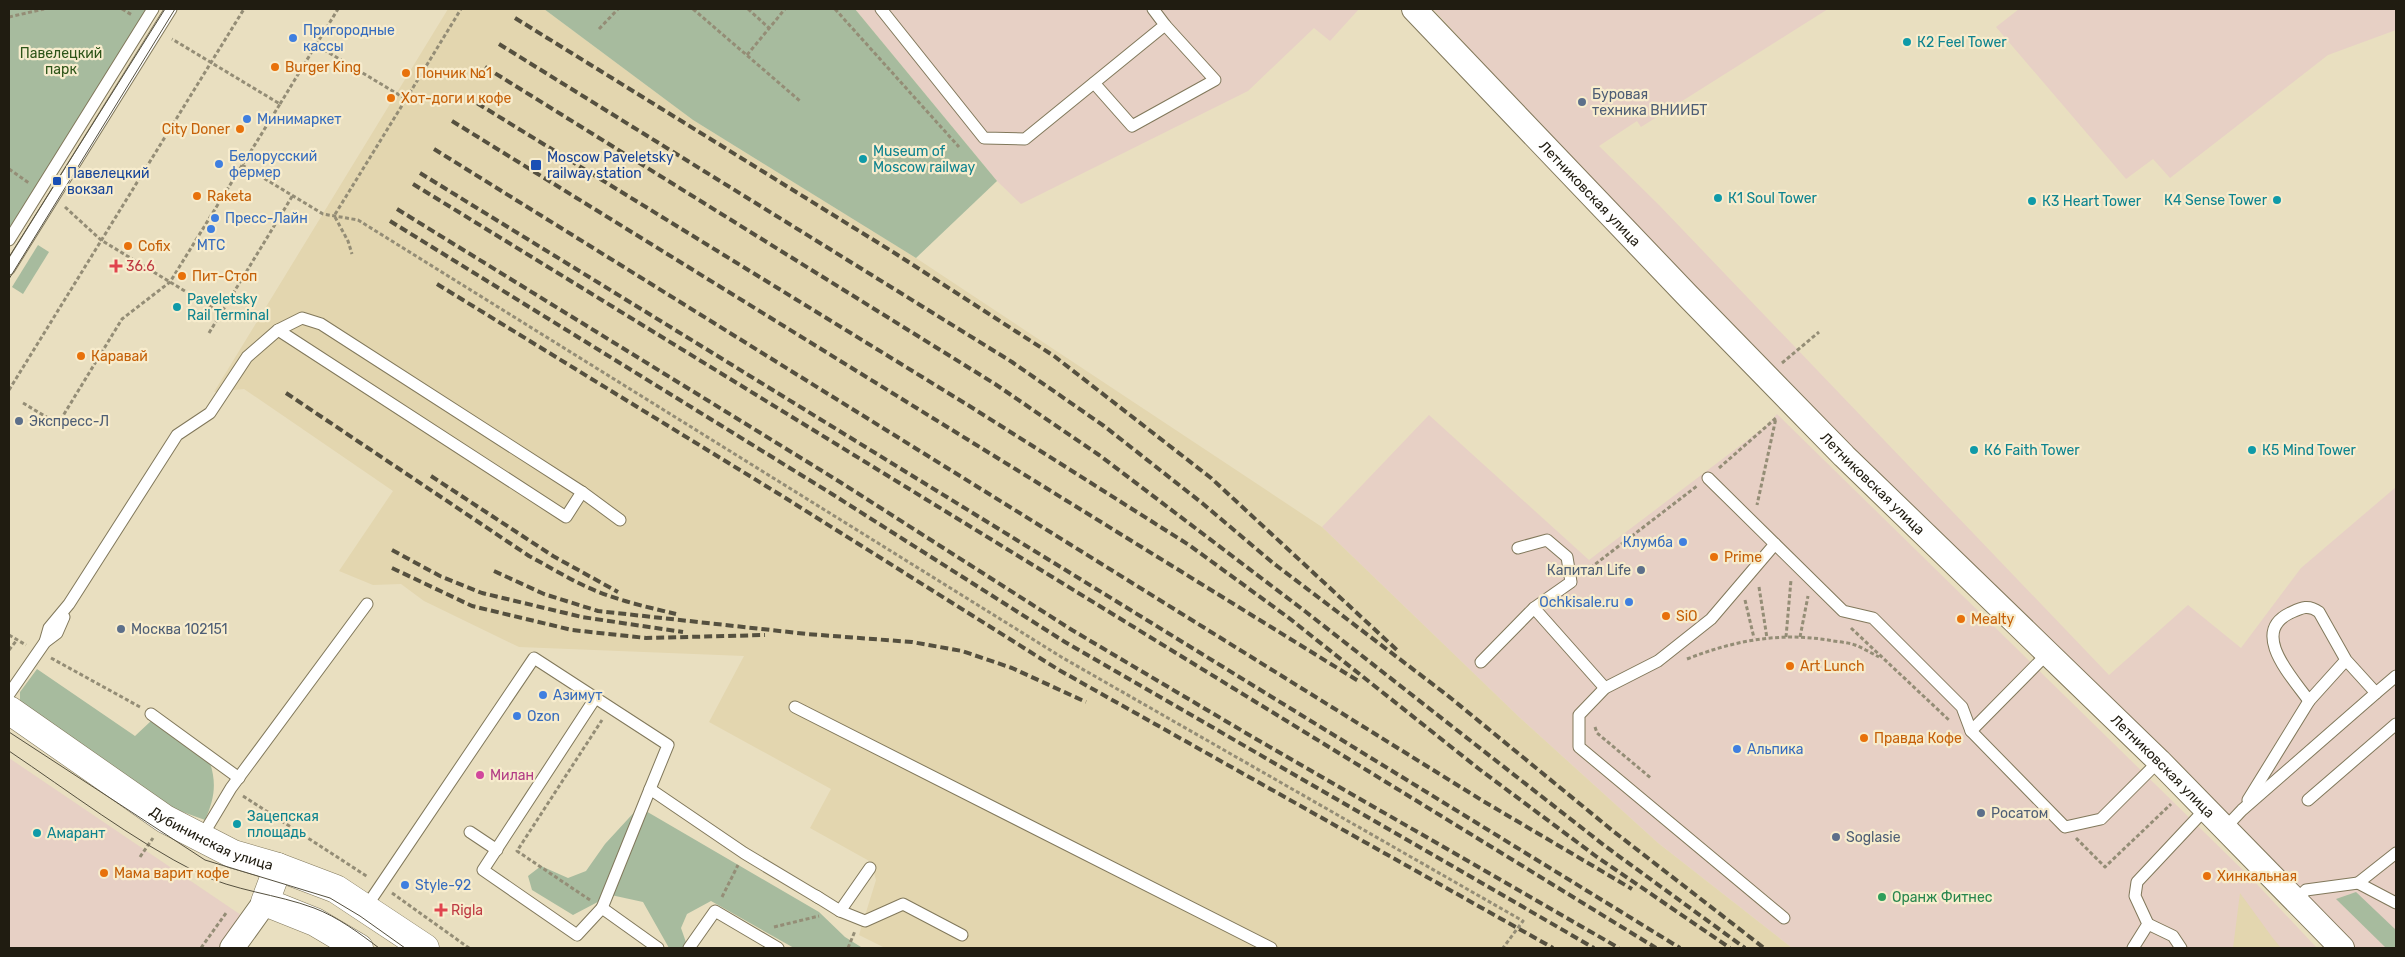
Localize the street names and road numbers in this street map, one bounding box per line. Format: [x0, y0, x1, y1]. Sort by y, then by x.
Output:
street label: Летниковская улица [1535, 138, 1644, 250]
street label: Летниковская улица [1817, 429, 1928, 539]
street label: Летниковская улица [2107, 711, 2218, 822]
street label: Дубининская улица [146, 803, 275, 874]

